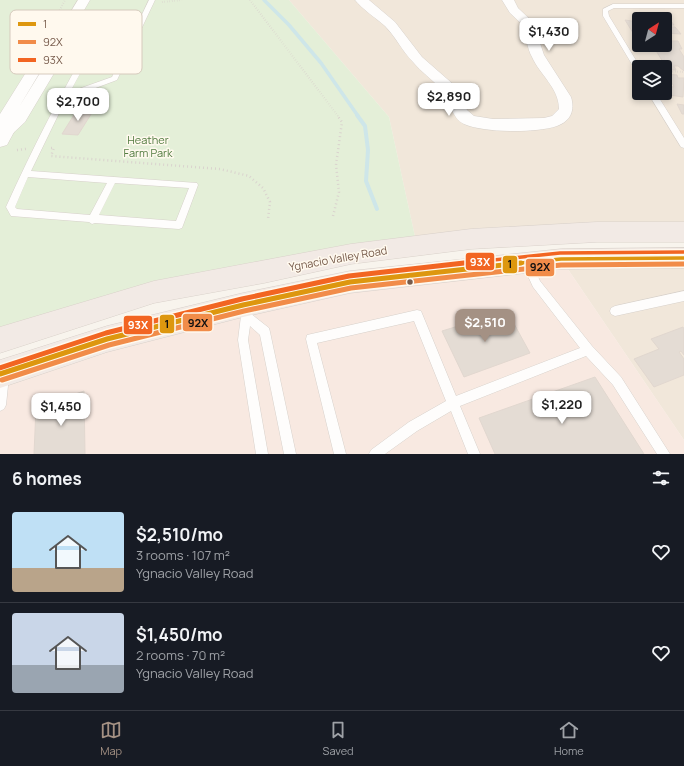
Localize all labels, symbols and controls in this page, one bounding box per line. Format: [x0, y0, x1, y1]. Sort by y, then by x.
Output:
legend [10, 10, 142, 74]
north arrow [632, 12, 672, 52]
map controls [632, 12, 672, 100]
text: 1 [43, 16, 47, 31]
pin: $1,430 [516, 18, 582, 52]
text: $1,430 [528, 22, 570, 40]
text: 92X [43, 34, 63, 49]
text: 93X [43, 52, 63, 67]
button: layers [632, 60, 672, 100]
pin: $2,890 [416, 83, 482, 117]
text: $2,890 [427, 87, 471, 105]
pin: $2,700 [45, 88, 111, 122]
text: $2,700 [56, 92, 100, 110]
park label: Heather Farm Park [124, 132, 173, 160]
street label: Ygnacio Valley Road [288, 242, 388, 274]
line badge: 93X [465, 252, 495, 271]
text: 93X [470, 254, 491, 269]
line badge: 1 [502, 255, 518, 274]
text: 1 [508, 256, 512, 271]
line badge: 92X [525, 258, 555, 277]
text: 92X [530, 259, 551, 274]
unlabelled marker [405, 277, 415, 287]
pin: $2,510 [452, 309, 518, 343]
line badge: 92X [182, 313, 213, 332]
text: $2,510 [464, 313, 506, 331]
line badge: 1 [159, 314, 175, 334]
line badge: 93X [123, 315, 153, 335]
text: 92X [188, 315, 209, 330]
text: 1 [165, 316, 169, 331]
text: 93X [128, 317, 149, 332]
pin: $1,220 [529, 391, 595, 425]
pin: $1,450 [28, 393, 94, 427]
text: $1,220 [541, 395, 583, 413]
text: $1,450 [40, 397, 82, 415]
text: 6 homes [12, 467, 82, 490]
icon: filters [650, 467, 672, 489]
text: $2,510/mo [136, 523, 223, 546]
icon: home [44, 528, 92, 576]
icon: heart [650, 541, 672, 563]
text: 3 rooms · 107 m² [136, 546, 230, 564]
text: Ygnacio Valley Road [136, 564, 253, 582]
text: $1,450/mo [136, 623, 223, 646]
icon: home [44, 629, 92, 677]
icon: heart [650, 642, 672, 664]
text: 2 rooms · 70 m² [136, 646, 225, 664]
text: Ygnacio Valley Road [136, 664, 253, 682]
tab: Map [100, 719, 122, 758]
tab: Saved [323, 719, 354, 758]
tab: Home [554, 719, 584, 758]

